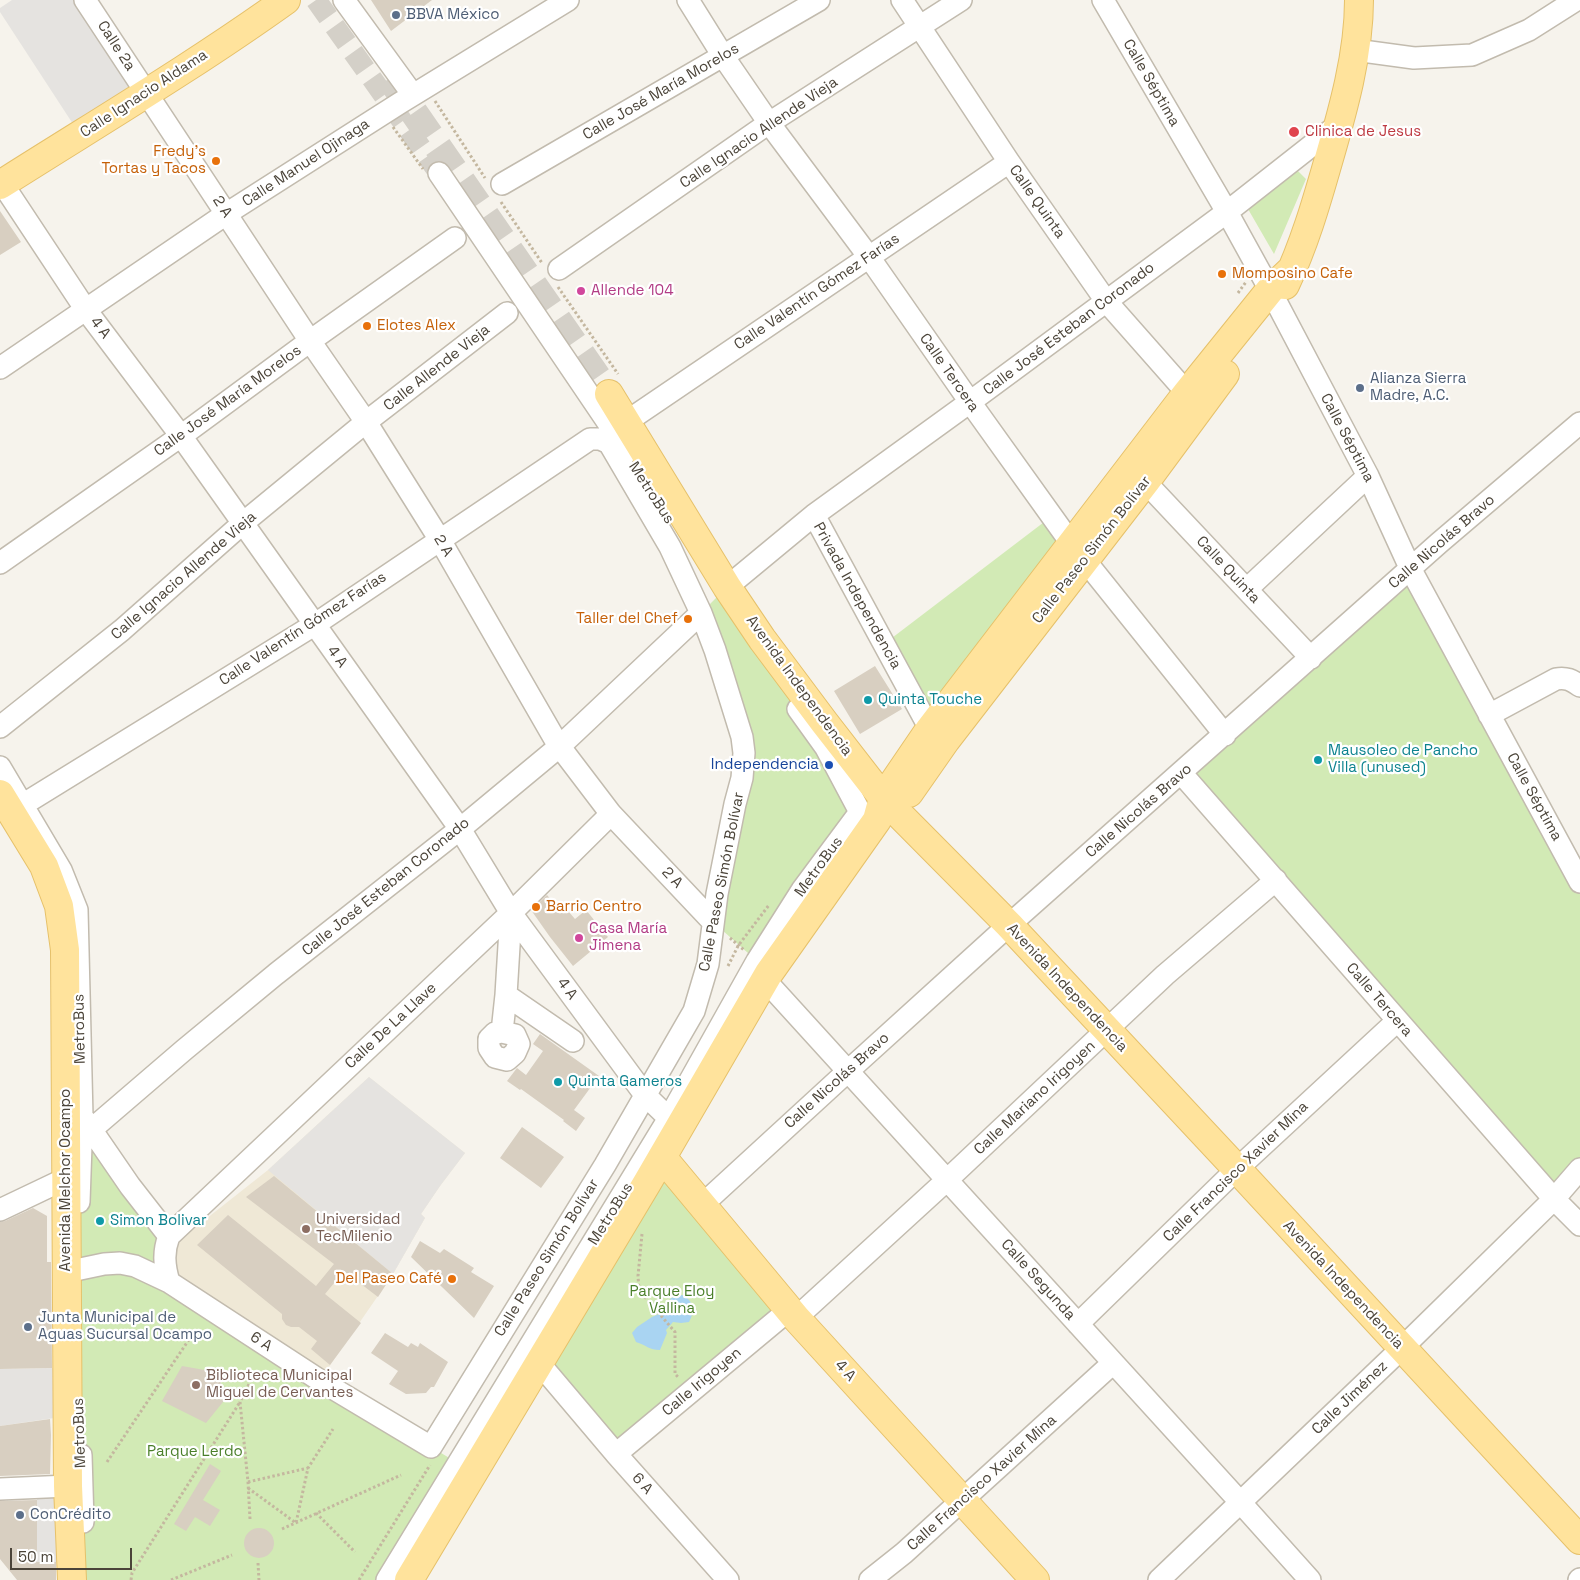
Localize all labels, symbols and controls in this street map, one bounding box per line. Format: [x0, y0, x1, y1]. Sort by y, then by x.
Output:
place label: BBVA México [406, 6, 500, 24]
marker: BBVA México [390, 9, 402, 21]
street label: Calle 2a [93, 18, 139, 74]
street label: Calle Séptima [1119, 36, 1183, 130]
street label: Calle José María Morelos [580, 40, 742, 144]
street label: Calle Ignacio Aldama [77, 46, 211, 142]
street label: Calle Ignacio Allende Vieja [677, 73, 841, 193]
street label: Calle Manuel Ojinaga [239, 115, 373, 211]
place label: Clinica de Jesus [1305, 123, 1421, 141]
marker: Clinica de Jesus [1287, 125, 1301, 139]
place label: Fredy's Tortas y Tacos [101, 143, 206, 178]
marker: Fredy's Tortas y Tacos [210, 155, 222, 167]
street label: Calle Quinta [1005, 162, 1069, 242]
street label: 2 A [208, 193, 236, 221]
street label: Calle Valentín Gómez Farías [731, 230, 903, 354]
street label: Calle José Esteban Coronado [980, 259, 1158, 399]
place label: Momposino Cafe [1232, 265, 1353, 283]
marker: Momposino Cafe [1216, 268, 1228, 280]
place label: Allende 104 [591, 282, 674, 300]
marker: Allende 104 [575, 285, 587, 297]
street label: 4 A [86, 314, 114, 342]
place label: Elotes Alex [377, 317, 456, 335]
marker: Elotes Alex [361, 320, 373, 332]
street label: Calle Allende Vieja [380, 321, 494, 415]
street label: Calle Tercera [915, 330, 983, 416]
street label: Calle José María Morelos [151, 342, 305, 460]
place label: Alianza Sierra Madre, A.C. [1370, 370, 1466, 405]
marker: Alianza Sierra Madre, A.C. [1354, 382, 1366, 394]
street label: Calle Séptima [1316, 391, 1378, 485]
street label: MetroBus [624, 459, 678, 527]
street label: Calle Paseo Simón Bolívar [1029, 473, 1155, 627]
street label: Calle Nicolás Bravo [1385, 491, 1499, 593]
street label: Calle Ignacio Allende Vieja [108, 508, 260, 644]
street label: Privada Independencia [809, 520, 905, 672]
street label: 2 A [430, 532, 456, 560]
street label: Calle Quinta [1192, 533, 1264, 607]
street label: Calle Valentín Gómez Farías [216, 568, 390, 690]
place label: Taller del Chef [576, 610, 678, 628]
street label: Avenida Independencia [742, 612, 856, 760]
marker: Taller del Chef [682, 613, 694, 625]
street label: 4 A [323, 643, 351, 671]
place label: Quinta Touche [878, 691, 982, 709]
marker: Quinta Touche [862, 694, 874, 706]
place label: Mausoleo de Pancho Villa (unused) [1328, 742, 1478, 777]
street label: Calle Séptima [1502, 750, 1566, 844]
marker: Mausoleo de Pancho Villa (unused) [1312, 754, 1324, 766]
place label: Independencia [711, 756, 819, 774]
marker: Independencia [823, 759, 835, 771]
street label: Calle Nicolás Bravo [1082, 760, 1196, 862]
street label: Calle Paseo Simón Bolívar [696, 791, 748, 973]
street label: Calle José Esteban Coronado [299, 814, 473, 960]
street label: MetroBus [791, 833, 847, 901]
street label: 2 A [658, 864, 686, 892]
place label: Barrio Centro [546, 898, 642, 916]
marker: Barrio Centro [530, 901, 542, 913]
place label: Casa María Jimena [589, 920, 667, 955]
street label: Avenida Independencia [1003, 920, 1131, 1056]
marker: Casa María Jimena [573, 932, 585, 944]
street label: Calle Tercera [1342, 959, 1416, 1041]
street label: 4 A [553, 975, 581, 1003]
street label: Calle De La Llave [342, 979, 440, 1073]
street label: MetroBus [70, 994, 90, 1064]
street label: Calle Nicolás Bravo [781, 1029, 893, 1133]
street label: Calle Mariano Irigoyen [971, 1037, 1099, 1159]
place label: Quinta Gameros [568, 1073, 682, 1091]
marker: Quinta Gameros [552, 1076, 564, 1088]
street label: Avenida Melchor Ocampo [57, 1089, 75, 1271]
street label: Calle Francisco Xavier Mina [1160, 1098, 1312, 1246]
street label: Calle Paseo Simón Bolívar [491, 1176, 603, 1340]
street label: MetroBus [585, 1179, 637, 1249]
place label: Universidad TecMilenio [316, 1211, 400, 1246]
place label: Simon Bolivar [110, 1212, 207, 1230]
marker: Simon Bolivar [94, 1215, 106, 1227]
street label: Avenida Independencia [1279, 1217, 1407, 1353]
marker: Universidad TecMilenio [300, 1223, 312, 1235]
street label: Calle Segunda [997, 1236, 1079, 1324]
place label: Del Paseo Café [335, 1270, 442, 1288]
marker: Del Paseo Café [446, 1273, 458, 1285]
park label: Parque Eloy Vallina [630, 1283, 714, 1318]
place label: Junta Municipal de Aguas Sucursal Ocampo [38, 1309, 212, 1344]
marker: Junta Municipal de Aguas Sucursal Ocampo [22, 1321, 34, 1333]
street label: 6 A [247, 1328, 275, 1356]
street label: Calle Irigoyen [659, 1344, 745, 1420]
street label: 4 A [831, 1357, 859, 1385]
street label: Calle Jiménez [1308, 1357, 1392, 1439]
place label: Biblioteca Municipal Miguel de Cervantes [206, 1367, 353, 1402]
marker: Biblioteca Municipal Miguel de Cervantes [190, 1379, 202, 1391]
street label: MetroBus [70, 1398, 90, 1468]
street label: Calle Francisco Xavier Mina [904, 1411, 1060, 1555]
park label: Parque Lerdo [147, 1443, 243, 1461]
street label: 6 A [628, 1470, 656, 1498]
place label: ConCrédito [30, 1506, 111, 1524]
marker: ConCrédito [14, 1509, 26, 1521]
scale bar [12, 1538, 135, 1570]
text: 50 m [18, 1547, 53, 1566]

